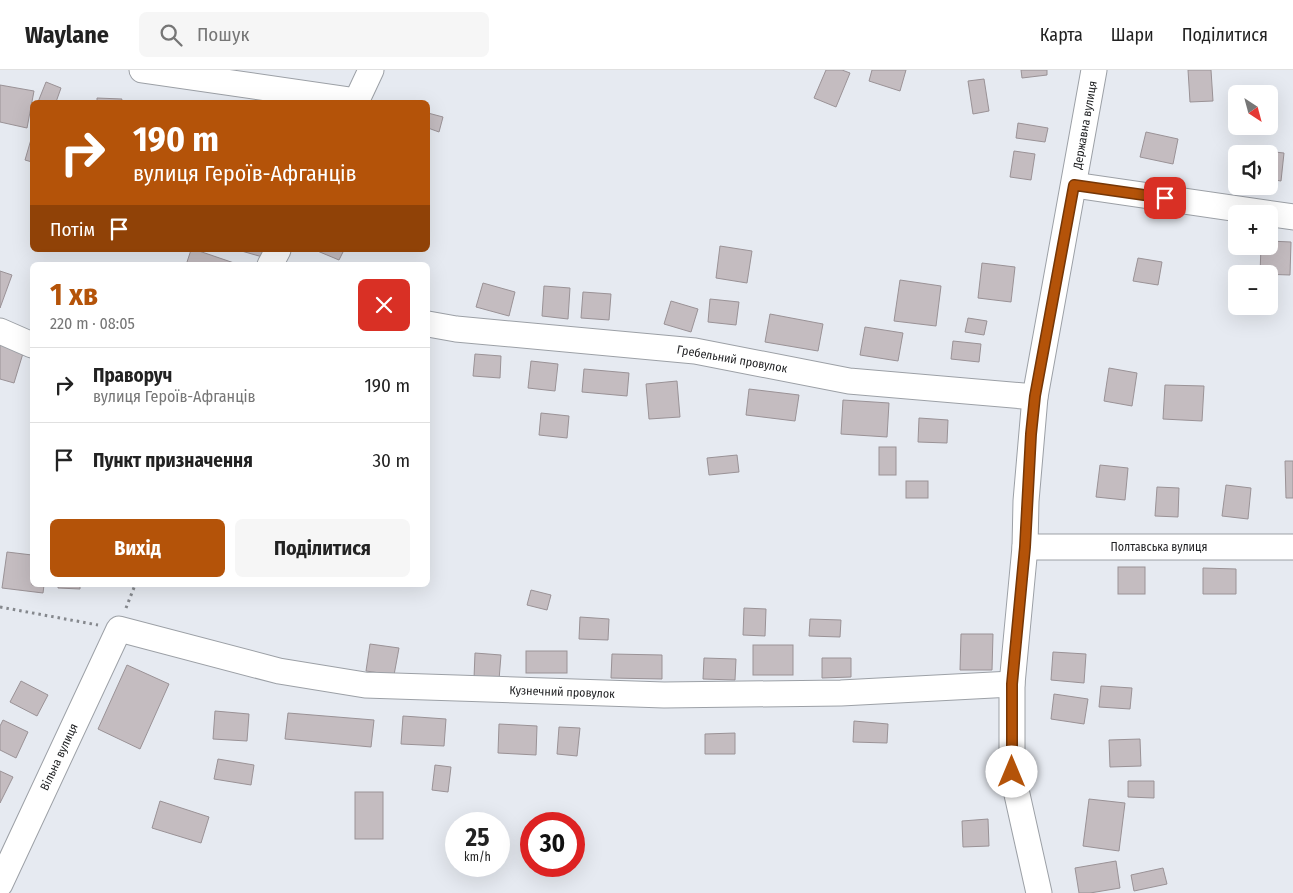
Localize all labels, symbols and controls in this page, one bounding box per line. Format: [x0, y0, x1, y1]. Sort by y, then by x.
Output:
search box [139, 12, 489, 57]
text: Waylane [25, 21, 109, 49]
icon: search [157, 21, 185, 49]
text: Пошук [197, 23, 249, 46]
text: Карта [1040, 24, 1083, 46]
text: Шари [1111, 24, 1154, 46]
text: Поділитися [1182, 24, 1268, 46]
street label: Державна вулиця [1070, 80, 1100, 171]
north arrow [1228, 85, 1278, 135]
map controls [1228, 85, 1278, 315]
text: 190 m [133, 118, 219, 160]
icon: right [50, 120, 115, 185]
button: sound [1228, 145, 1278, 195]
text: вулиця Героїв-Афганців [133, 160, 357, 187]
pin [1144, 177, 1186, 219]
icon: arrive [1151, 184, 1179, 212]
button: + [1228, 205, 1278, 255]
icon: arrive [105, 215, 133, 243]
text: Потім [50, 218, 95, 241]
button: − [1228, 265, 1278, 315]
text: 1 хв [50, 277, 98, 313]
button: close [358, 279, 410, 331]
text: 220 m · 08:05 [50, 314, 135, 333]
street label: Гребельний провулок [676, 342, 789, 376]
text: Праворуч [93, 364, 172, 387]
icon: right [50, 371, 78, 399]
text: 190 m [364, 374, 410, 397]
text: вулиця Героїв-Афганців [93, 387, 256, 406]
icon: arrive [50, 446, 78, 474]
text: Пункт призначення [93, 449, 253, 472]
text: 30 m [372, 449, 410, 472]
button: Вихід [50, 519, 225, 577]
button: Поділитися [235, 519, 410, 577]
street label: Полтавська вулиця [1111, 540, 1207, 554]
street label: Кузнечний провулок [509, 683, 615, 701]
street label: Вільна вулиця [37, 721, 81, 793]
position arrow [985, 745, 1037, 797]
speed limit sign: 30 [520, 812, 585, 877]
text: 25 [466, 823, 489, 853]
text: km/h [464, 850, 491, 864]

